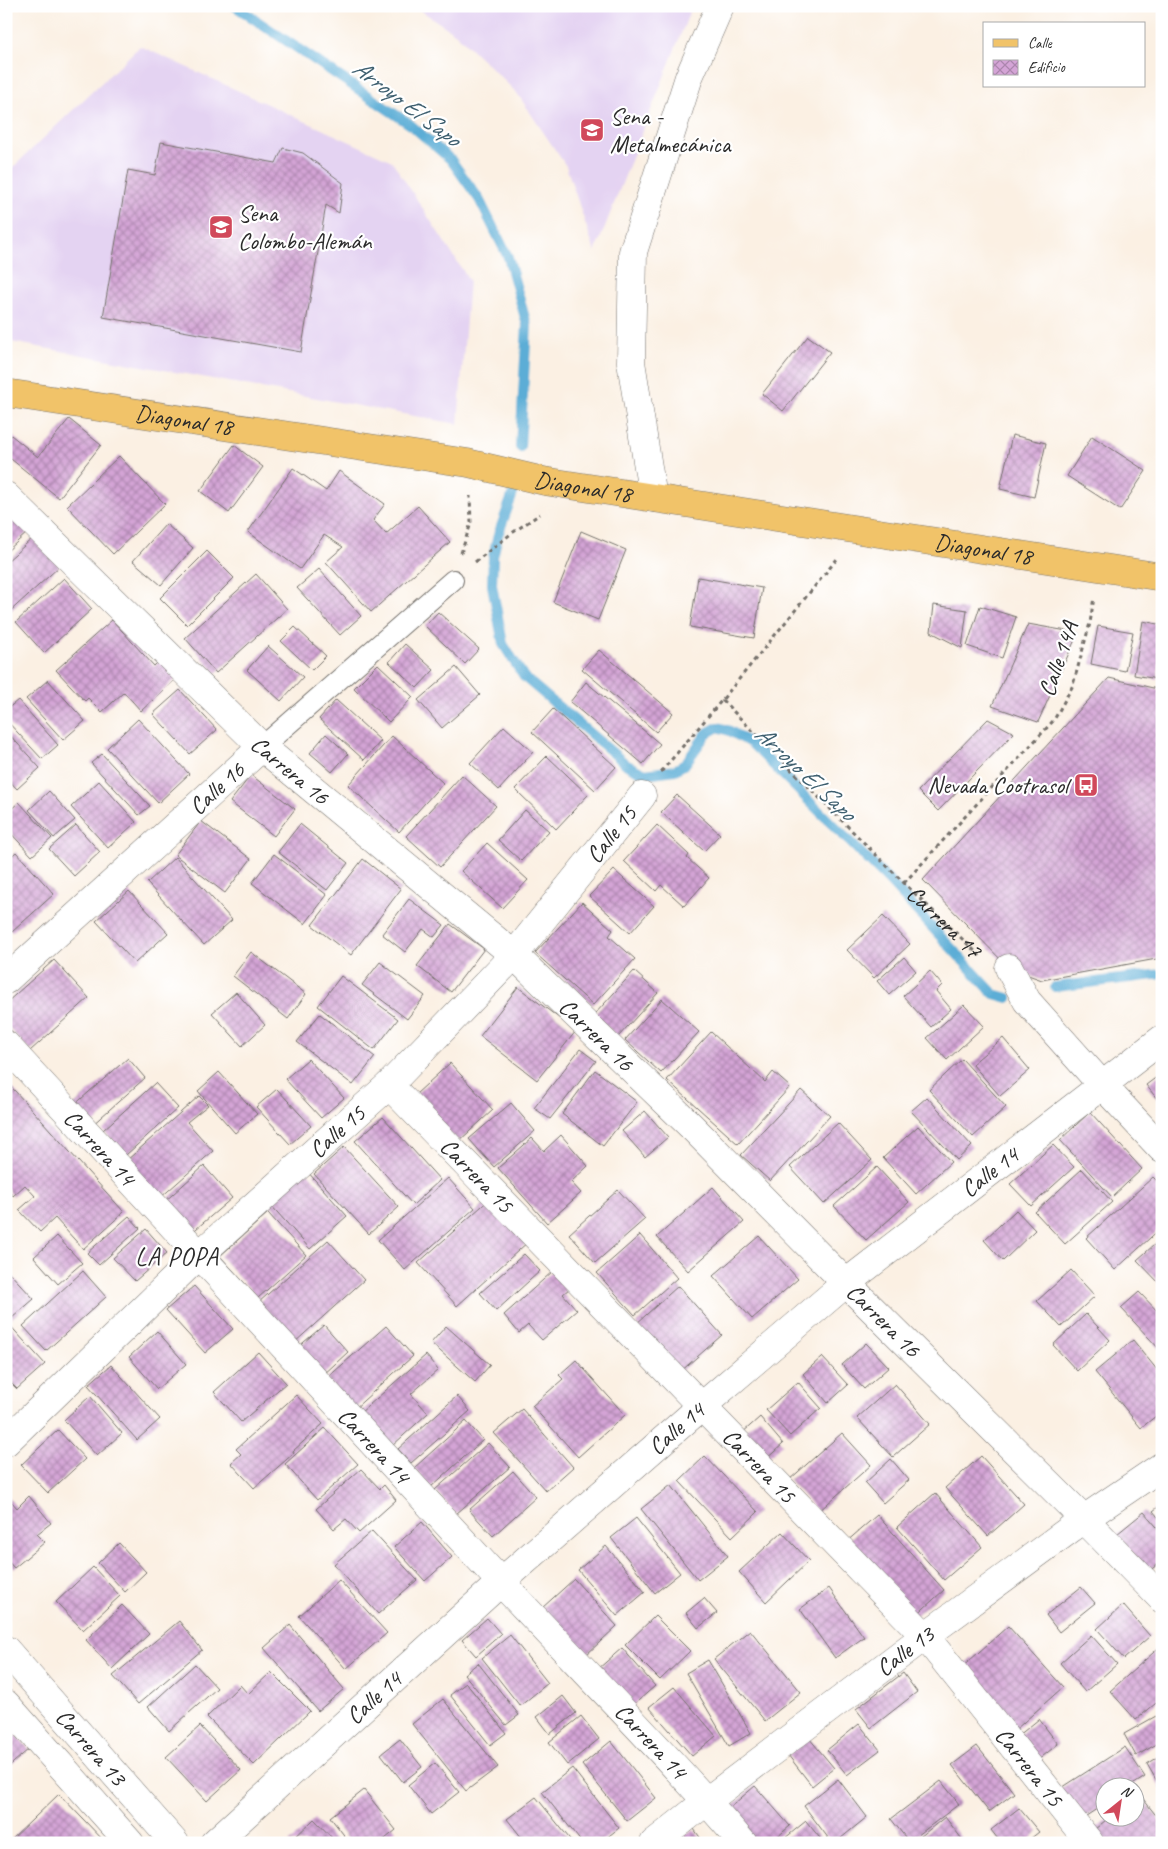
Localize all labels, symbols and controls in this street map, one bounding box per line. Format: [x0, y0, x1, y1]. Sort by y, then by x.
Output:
legend [983, 22, 1146, 88]
text: Calle [1028, 34, 1053, 53]
water label: Arroyo El Sapo [346, 52, 469, 156]
text: Edificio [1028, 58, 1066, 77]
place label: Sena - Metalmecánica [610, 101, 732, 159]
school or university icon: Sena - Metalmecánica [579, 117, 605, 143]
place label: Sena Colombo-Alemán [238, 198, 373, 256]
school or university icon: Sena Colombo-Alemán [208, 214, 234, 240]
street label: Diagonal 18 [133, 398, 237, 442]
street label: Diagonal 18 [531, 464, 636, 510]
street label: Diagonal 18 [933, 527, 1036, 572]
street label: Calle 14A [1031, 617, 1085, 700]
water label: Arroyo El Sapo [748, 718, 865, 830]
street label: Carrera 16 [244, 729, 336, 812]
street label: Calle 16 [183, 754, 252, 821]
place label: Nevada Cootrasol [928, 770, 1072, 800]
bus stop icon: Nevada Cootrasol [1073, 772, 1099, 798]
street label: Calle 15 [579, 799, 644, 869]
street label: Carrera 17 [900, 879, 989, 966]
street label: Carrera 16 [553, 992, 641, 1079]
street label: Calle 15 [303, 1098, 372, 1164]
street label: Carrera 14 [57, 1103, 144, 1194]
street label: Carrera 15 [434, 1132, 521, 1220]
street label: Calle 14 [955, 1139, 1026, 1204]
district label: LA POPA [135, 1241, 219, 1273]
street label: Carrera 16 [840, 1277, 928, 1364]
street label: Calle 14 [642, 1394, 712, 1461]
street label: Carrera 14 [331, 1401, 418, 1491]
street label: Carrera 15 [716, 1422, 803, 1510]
street label: Calle 13 [870, 1618, 942, 1683]
street label: Calle 14 [340, 1663, 410, 1731]
street label: Carrera 14 [608, 1697, 695, 1787]
street label: Carrera 13 [49, 1702, 134, 1794]
street label: Carrera 15 [989, 1721, 1071, 1813]
north arrow [1096, 1776, 1146, 1826]
text: N [1118, 1782, 1136, 1802]

